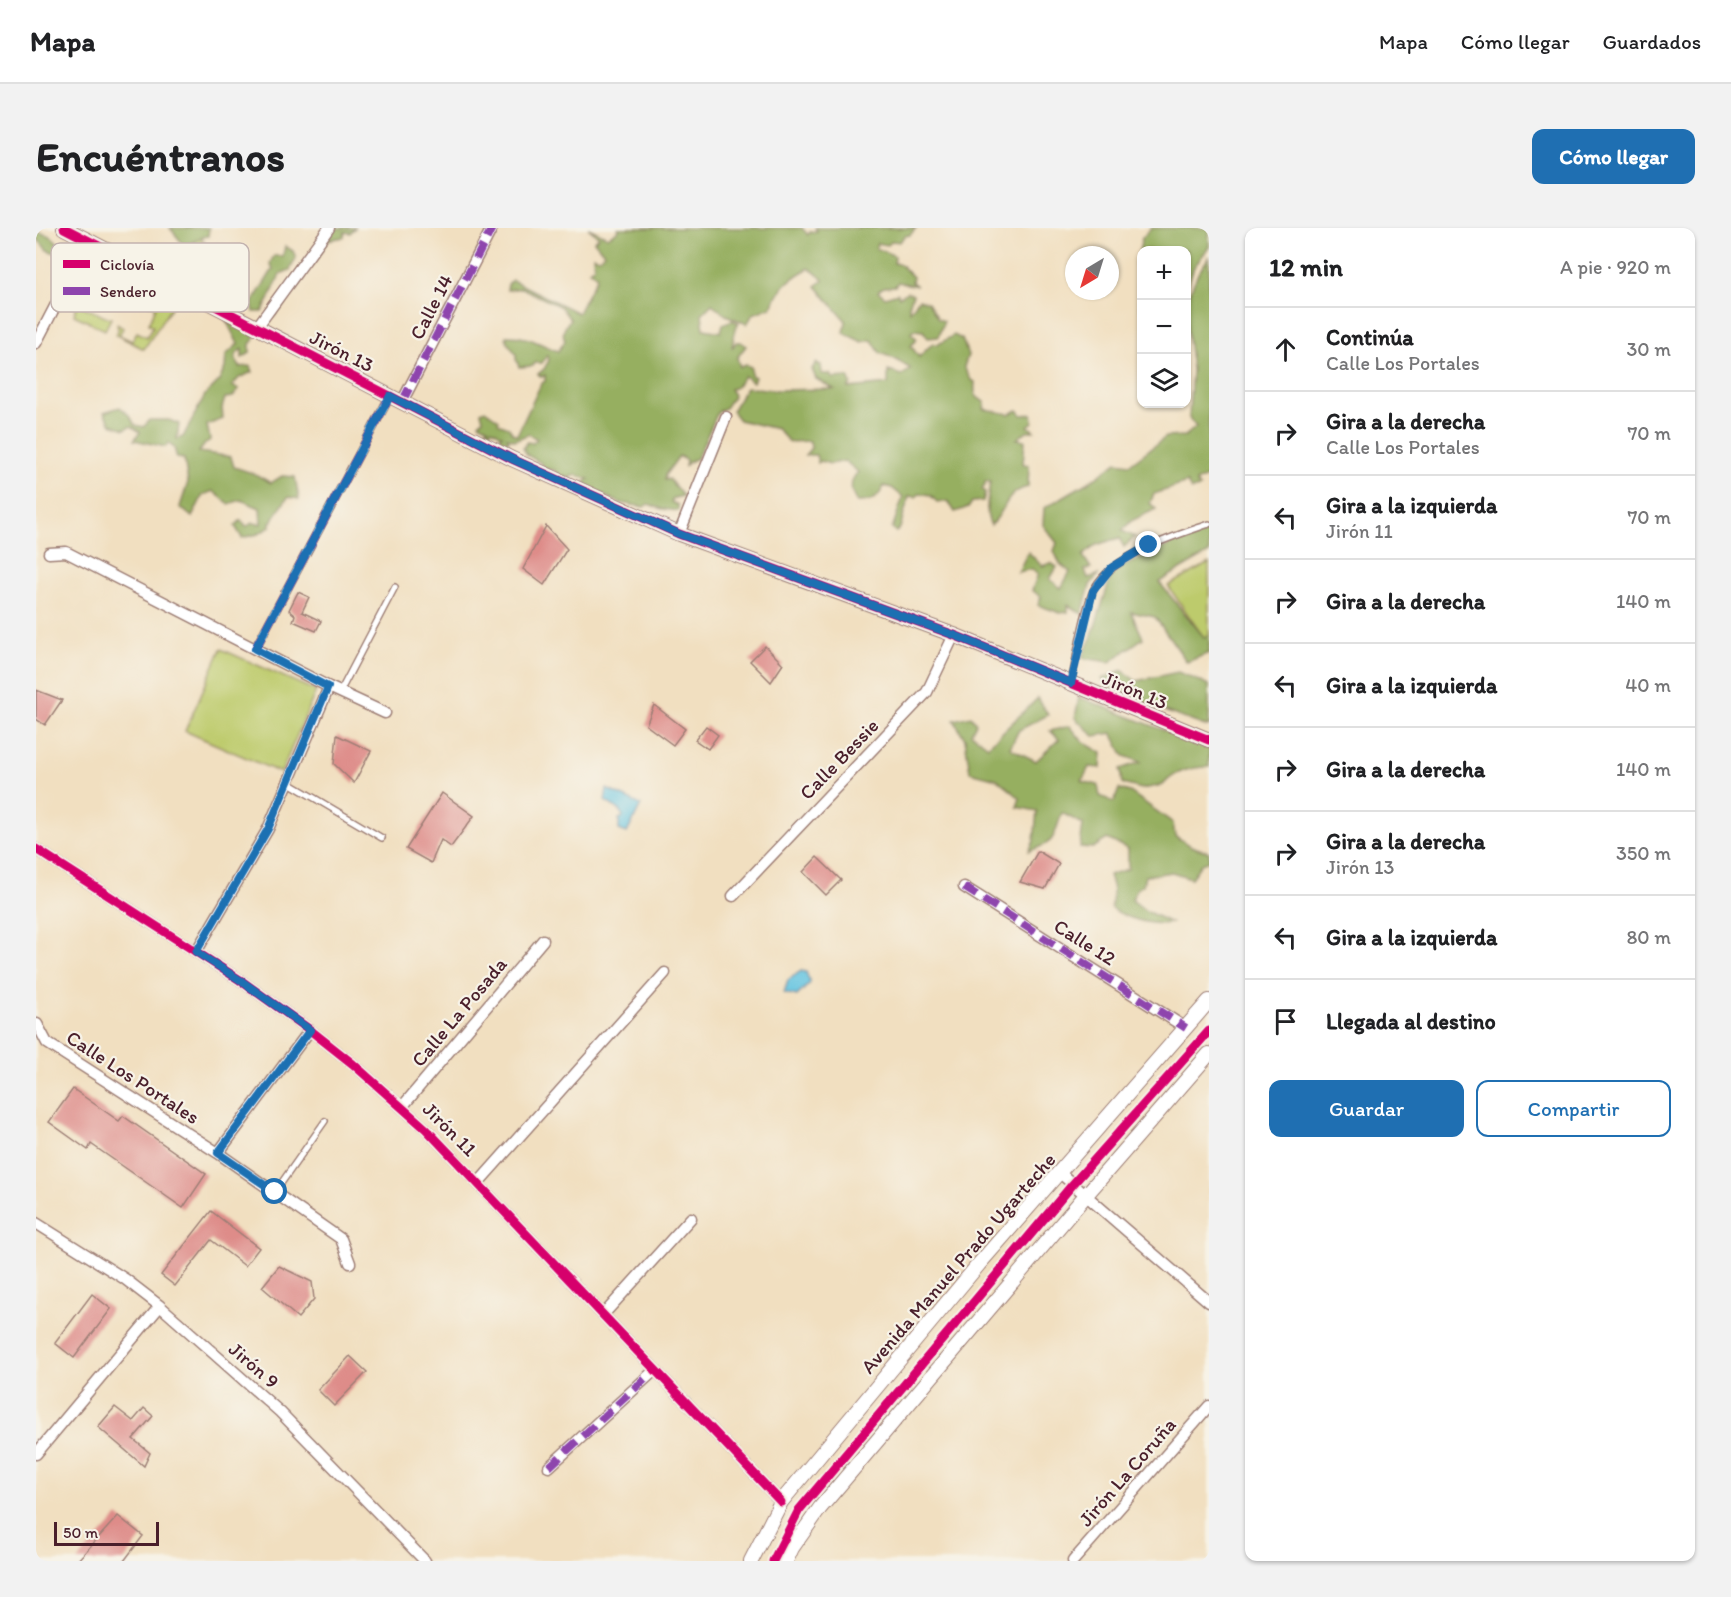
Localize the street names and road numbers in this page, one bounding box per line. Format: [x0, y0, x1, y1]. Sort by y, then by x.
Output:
street label: Calle 14 [404, 270, 458, 344]
street label: Jirón 13 [306, 325, 378, 377]
street label: Jirón 13 [1099, 666, 1171, 714]
street label: Calle Bessie [794, 713, 884, 805]
street label: Calle 12 [1050, 914, 1121, 971]
street label: Calle La Posada [406, 952, 512, 1072]
street label: Calle Los Portales [62, 1025, 204, 1129]
street label: Jirón 11 [418, 1097, 482, 1161]
street label: Avenida Manuel Prado Ugarteche [856, 1148, 1060, 1378]
street label: Jirón 9 [224, 1337, 284, 1393]
street label: Jirón La Coruña [1073, 1413, 1181, 1531]

